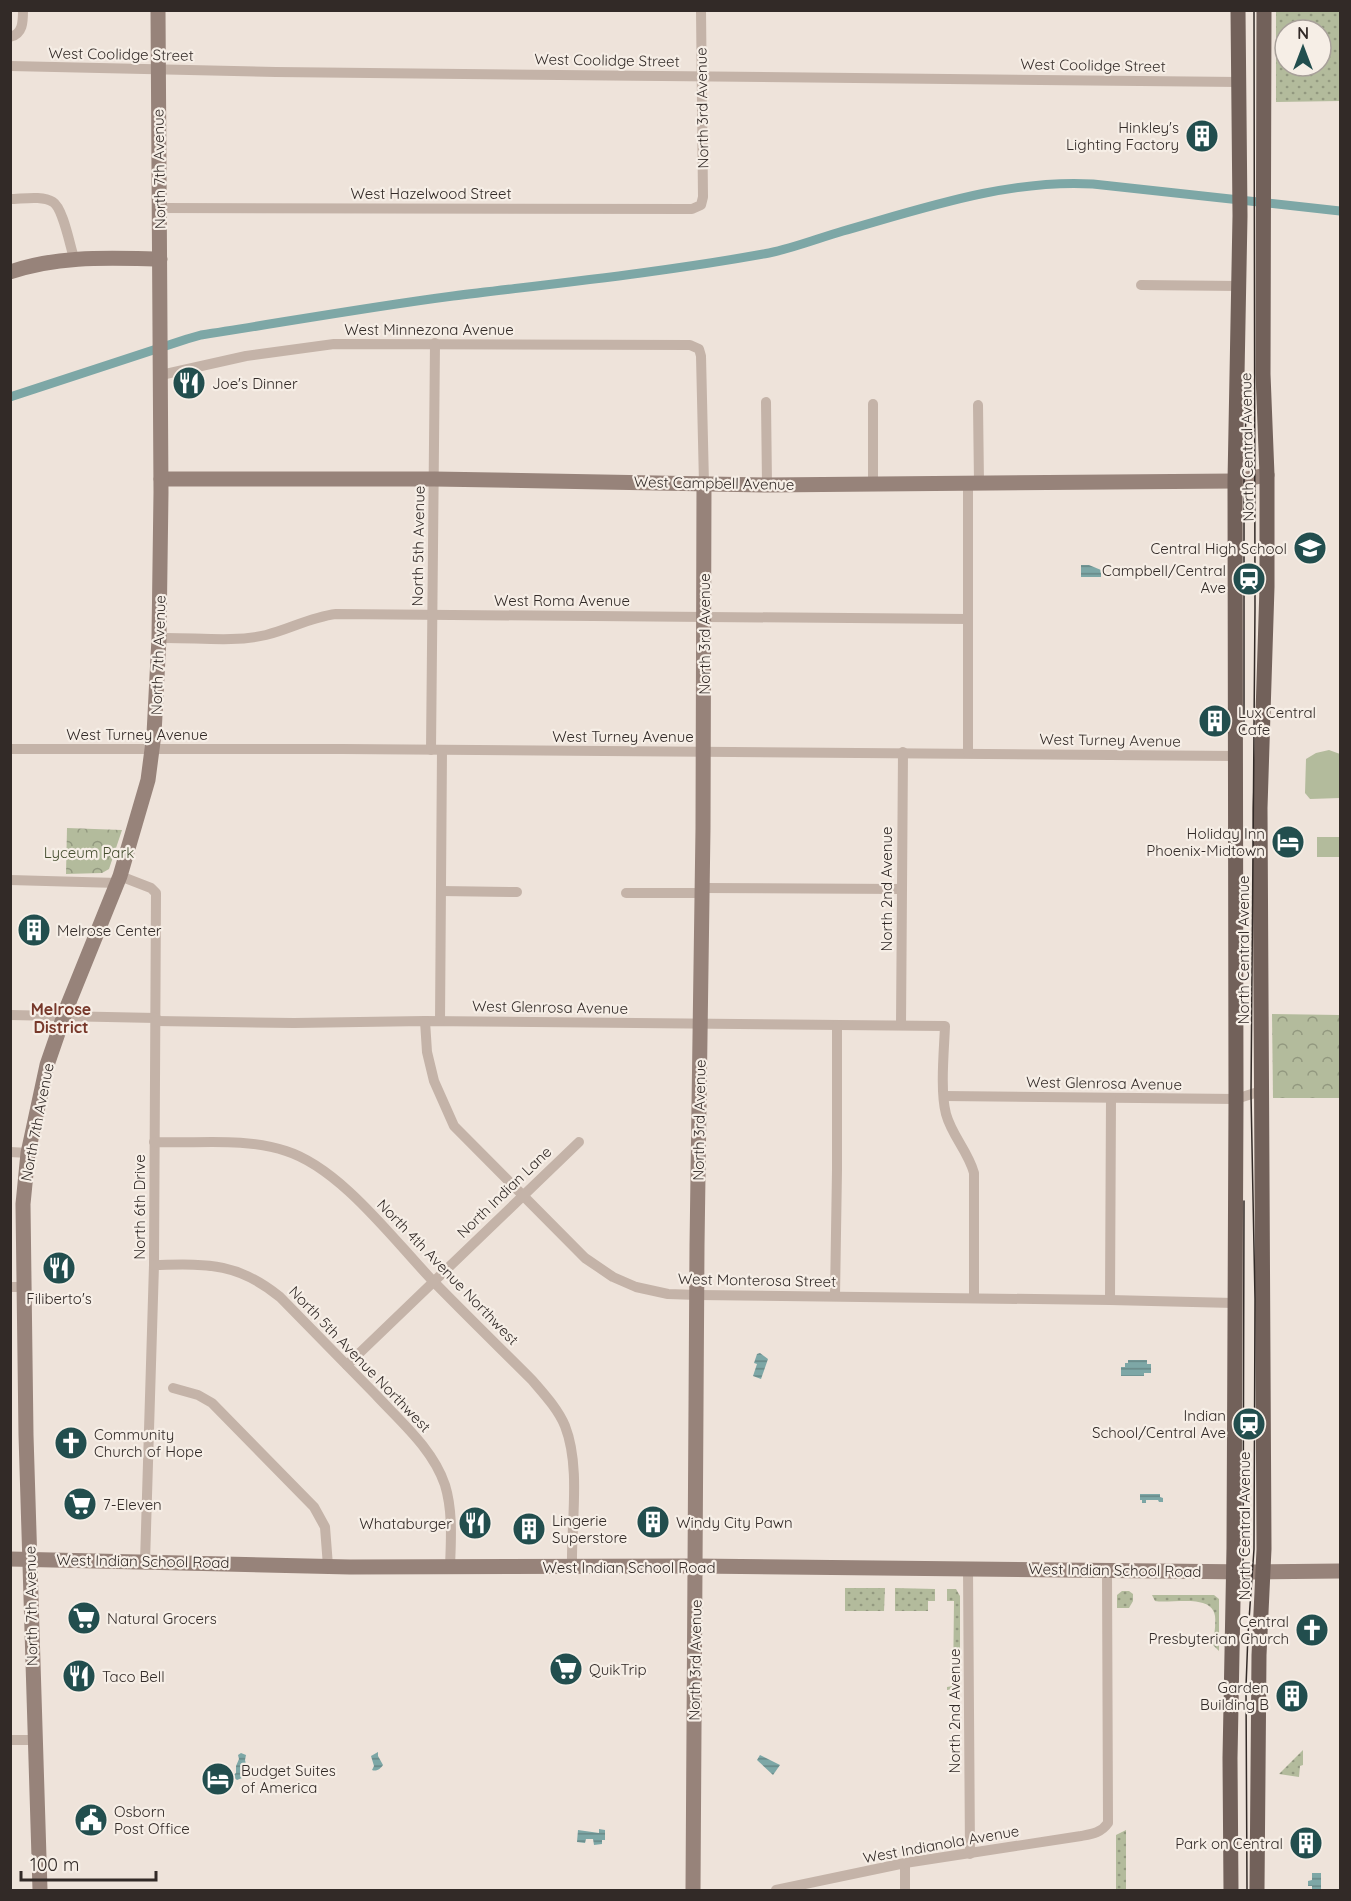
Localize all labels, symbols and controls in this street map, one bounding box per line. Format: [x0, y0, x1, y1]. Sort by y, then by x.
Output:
north arrow [1273, 18, 1333, 78]
text: N [1297, 23, 1309, 43]
street label: West Coolidge Street [48, 43, 194, 65]
street label: North 3rd Avenue [691, 47, 713, 169]
street label: West Coolidge Street [534, 49, 680, 71]
street label: West Coolidge Street [1020, 54, 1166, 76]
street label: North 7th Avenue [148, 109, 170, 229]
place label: Hinkley's Lighting Factory [1066, 118, 1179, 154]
building icon: Hinkley's Lighting Factory [1184, 118, 1220, 154]
street label: West Hazelwood Street [350, 184, 512, 203]
street label: West Minnezona Avenue [344, 320, 514, 339]
restaurant icon: Joe's Dinner [171, 365, 207, 401]
street label: North Central Avenue [1236, 372, 1258, 522]
place label: Joe's Dinner [212, 374, 298, 393]
street label: West Campbell Avenue [634, 472, 794, 494]
street label: North 5th Avenue [407, 486, 429, 606]
school or university icon: Central High School [1292, 530, 1328, 566]
place label: Central High School [1150, 539, 1287, 558]
place label: Campbell/Central Ave [1102, 561, 1226, 597]
station icon: Campbell/Central Ave [1231, 561, 1267, 597]
street label: North 3rd Avenue [695, 573, 714, 695]
street label: West Roma Avenue [494, 591, 630, 610]
street label: North 7th Avenue [146, 595, 170, 715]
building icon: Lux Central Cafe [1197, 703, 1233, 739]
place label: Lux Central Cafe [1238, 703, 1316, 739]
street label: West Turney Avenue [66, 725, 208, 744]
street label: West Turney Avenue [552, 727, 694, 746]
street label: West Turney Avenue [1039, 729, 1181, 751]
place label: Holiday Inn Phoenix-Midtown [1146, 824, 1265, 860]
hotel icon: Holiday Inn Phoenix-Midtown [1270, 824, 1306, 860]
street label: North 2nd Avenue [877, 827, 896, 951]
park label: Lyceum Park [44, 843, 134, 862]
street label: North Central Avenue [1234, 875, 1253, 1025]
building icon: Melrose Center [16, 912, 52, 948]
place label: Melrose Center [57, 921, 162, 940]
street label: West Glenrosa Avenue [472, 996, 628, 1018]
district label: Melrose District [31, 999, 91, 1037]
street label: North 3rd Avenue [688, 1059, 710, 1181]
street label: North 7th Avenue [16, 1061, 58, 1183]
street label: West Glenrosa Avenue [1026, 1072, 1182, 1094]
street label: North Indian Lane [453, 1142, 555, 1242]
street label: North 6th Drive [130, 1154, 149, 1260]
street label: North 4th Avenue Northwest [373, 1195, 523, 1349]
restaurant icon: Filiberto's [41, 1250, 77, 1286]
street label: West Monterosa Street [678, 1269, 836, 1291]
street label: North 5th Avenue Northwest [285, 1282, 435, 1436]
place label: Filiberto's [26, 1289, 92, 1308]
place label: Indian School/Central Ave [1092, 1406, 1226, 1442]
station icon: Indian School/Central Ave [1231, 1406, 1267, 1442]
church icon: Community Church of Hope [53, 1425, 89, 1461]
place label: Community Church of Hope [94, 1425, 203, 1461]
street label: North Central Avenue [1235, 1451, 1254, 1601]
supermarket icon: 7-Eleven [62, 1486, 98, 1522]
place label: 7-Eleven [103, 1495, 162, 1514]
building icon: Windy City Pawn [635, 1504, 671, 1540]
restaurant icon: Whataburger [457, 1505, 493, 1541]
building icon: Lingerie Superstore [511, 1511, 547, 1547]
place label: Lingerie Superstore [552, 1511, 627, 1547]
place label: Windy City Pawn [676, 1513, 793, 1532]
place label: Whataburger [359, 1514, 452, 1533]
street label: North 7th Avenue [20, 1546, 42, 1666]
street label: West Indian School Road [56, 1550, 230, 1572]
street label: West Indian School Road [542, 1558, 716, 1577]
street label: West Indian School Road [1028, 1559, 1202, 1581]
street label: North 3rd Avenue [684, 1599, 706, 1721]
supermarket icon: Natural Grocers [66, 1600, 102, 1636]
place label: Natural Grocers [107, 1609, 217, 1628]
place label: Central Presbyterian Church [1149, 1612, 1289, 1648]
church icon: Central Presbyterian Church [1294, 1612, 1330, 1648]
street label: North 2nd Avenue [945, 1649, 964, 1773]
supermarket icon: QuikTrip [548, 1651, 584, 1687]
restaurant icon: Taco Bell [61, 1658, 97, 1694]
place label: QuikTrip [589, 1660, 647, 1679]
place label: Taco Bell [102, 1667, 165, 1686]
place label: Garden Building B [1200, 1678, 1269, 1714]
building icon: Garden Building B [1274, 1678, 1310, 1714]
hotel icon: Budget Suites of America [200, 1761, 236, 1797]
place label: Budget Suites of America [241, 1761, 336, 1797]
public building icon: Osborn Post Office [73, 1802, 109, 1838]
place label: Osborn Post Office [114, 1802, 190, 1838]
street label: West Indianola Avenue [861, 1821, 1021, 1867]
building icon: Park on Central [1288, 1825, 1324, 1861]
place label: Park on Central [1175, 1834, 1283, 1853]
scale bar [21, 1844, 156, 1882]
text: 100 m [30, 1853, 79, 1876]

